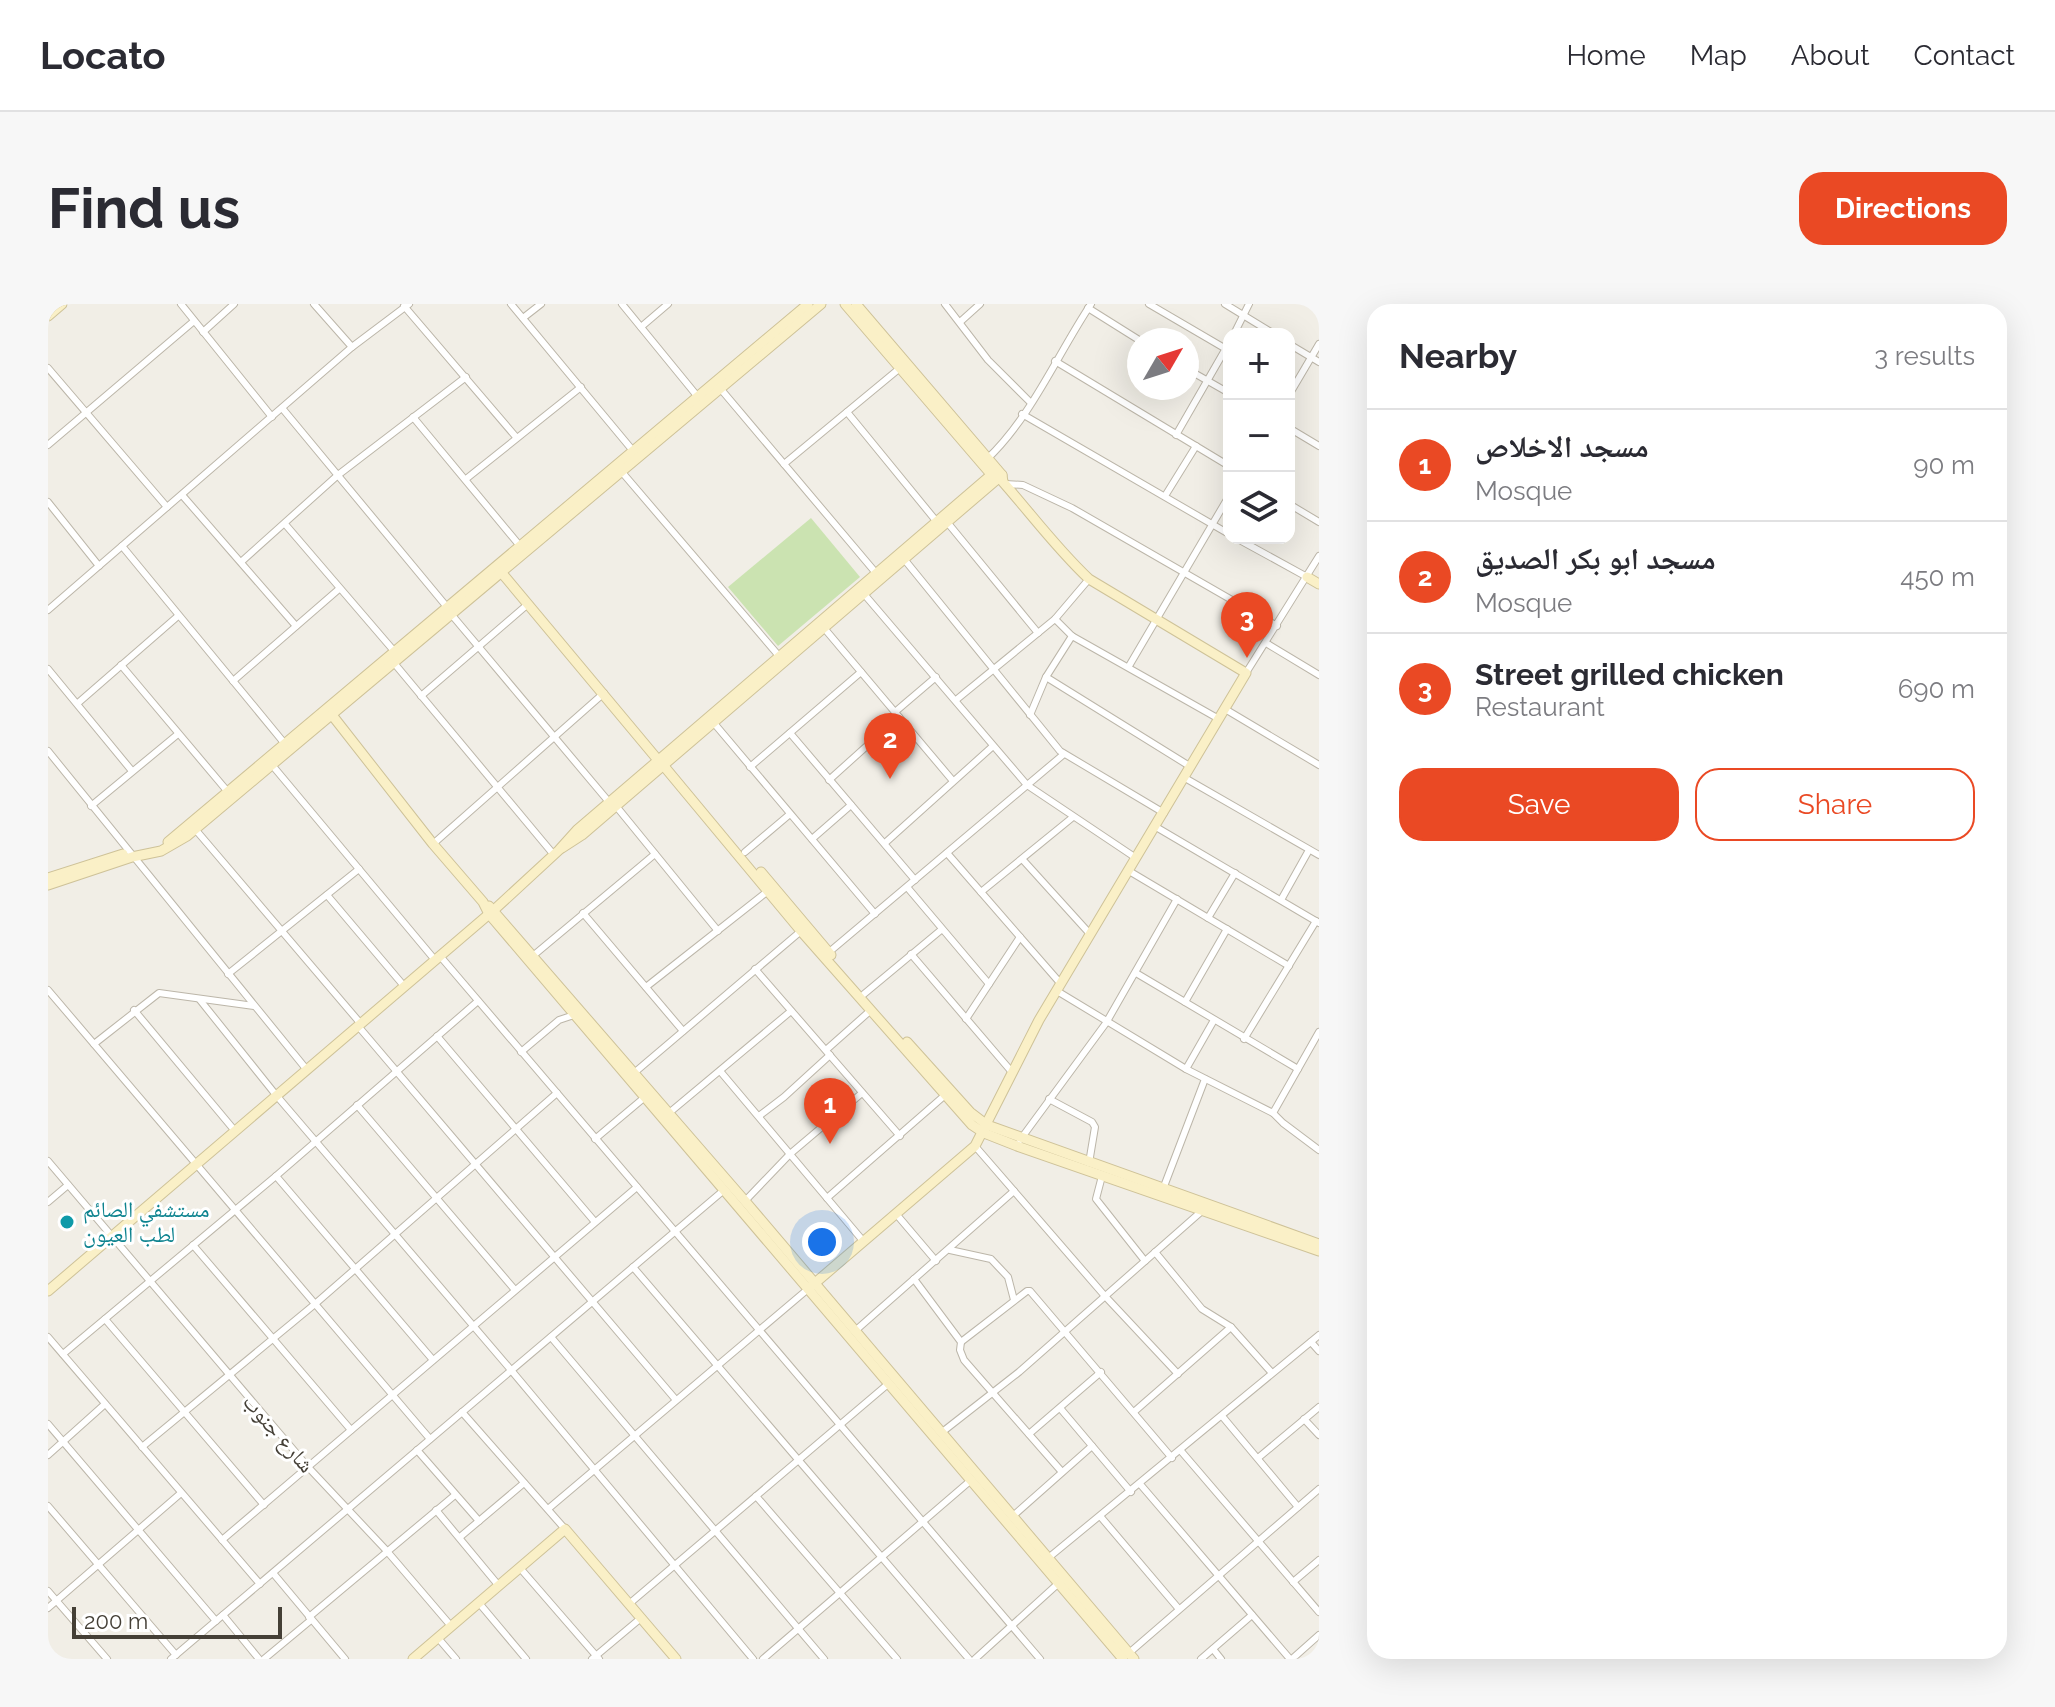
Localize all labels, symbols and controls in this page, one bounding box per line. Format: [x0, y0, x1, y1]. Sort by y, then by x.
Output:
text: Locato [40, 33, 166, 78]
text: Home [1566, 39, 1646, 72]
text: Map [1690, 39, 1747, 72]
text: About [1791, 39, 1870, 72]
text: Contact [1914, 39, 2015, 72]
button: Directions [1799, 172, 2007, 245]
text: Find us [48, 175, 240, 241]
north arrow [1127, 328, 1199, 400]
map controls [1223, 328, 1295, 544]
button: + [1223, 328, 1295, 400]
text: Nearby [1399, 336, 1517, 376]
text: 3 results [1874, 341, 1975, 371]
button: − [1223, 400, 1295, 472]
text: مسجد الاخلاص [1475, 429, 1649, 464]
text: 1 [1419, 450, 1431, 480]
text: 90 m [1913, 450, 1975, 480]
button: layers [1223, 472, 1295, 544]
text: Mosque [1475, 476, 1572, 506]
text: مسجد ابو بكر الصديق [1475, 541, 1716, 576]
text: 2 [1418, 562, 1432, 592]
text: 450 m [1900, 562, 1975, 592]
text: Mosque [1475, 588, 1572, 618]
pin: 3 [1221, 592, 1273, 658]
text: Street grilled chicken [1475, 657, 1784, 692]
text: 3 [1418, 674, 1432, 704]
text: 690 m [1898, 674, 1975, 704]
text: Restaurant [1475, 692, 1605, 722]
pin: 2 [864, 713, 916, 779]
button: Save [1399, 768, 1679, 841]
button: Share [1695, 768, 1975, 841]
pin: 1 [804, 1078, 856, 1144]
place label: مستشفي الصائم لطب العيون [83, 1196, 210, 1248]
marker: مستشفي الصائم لطب العيون [58, 1213, 76, 1231]
your location [802, 1222, 842, 1262]
street label: شارع جنوب [237, 1389, 320, 1478]
scale bar [72, 1603, 282, 1639]
text: 200 m [84, 1608, 148, 1634]

